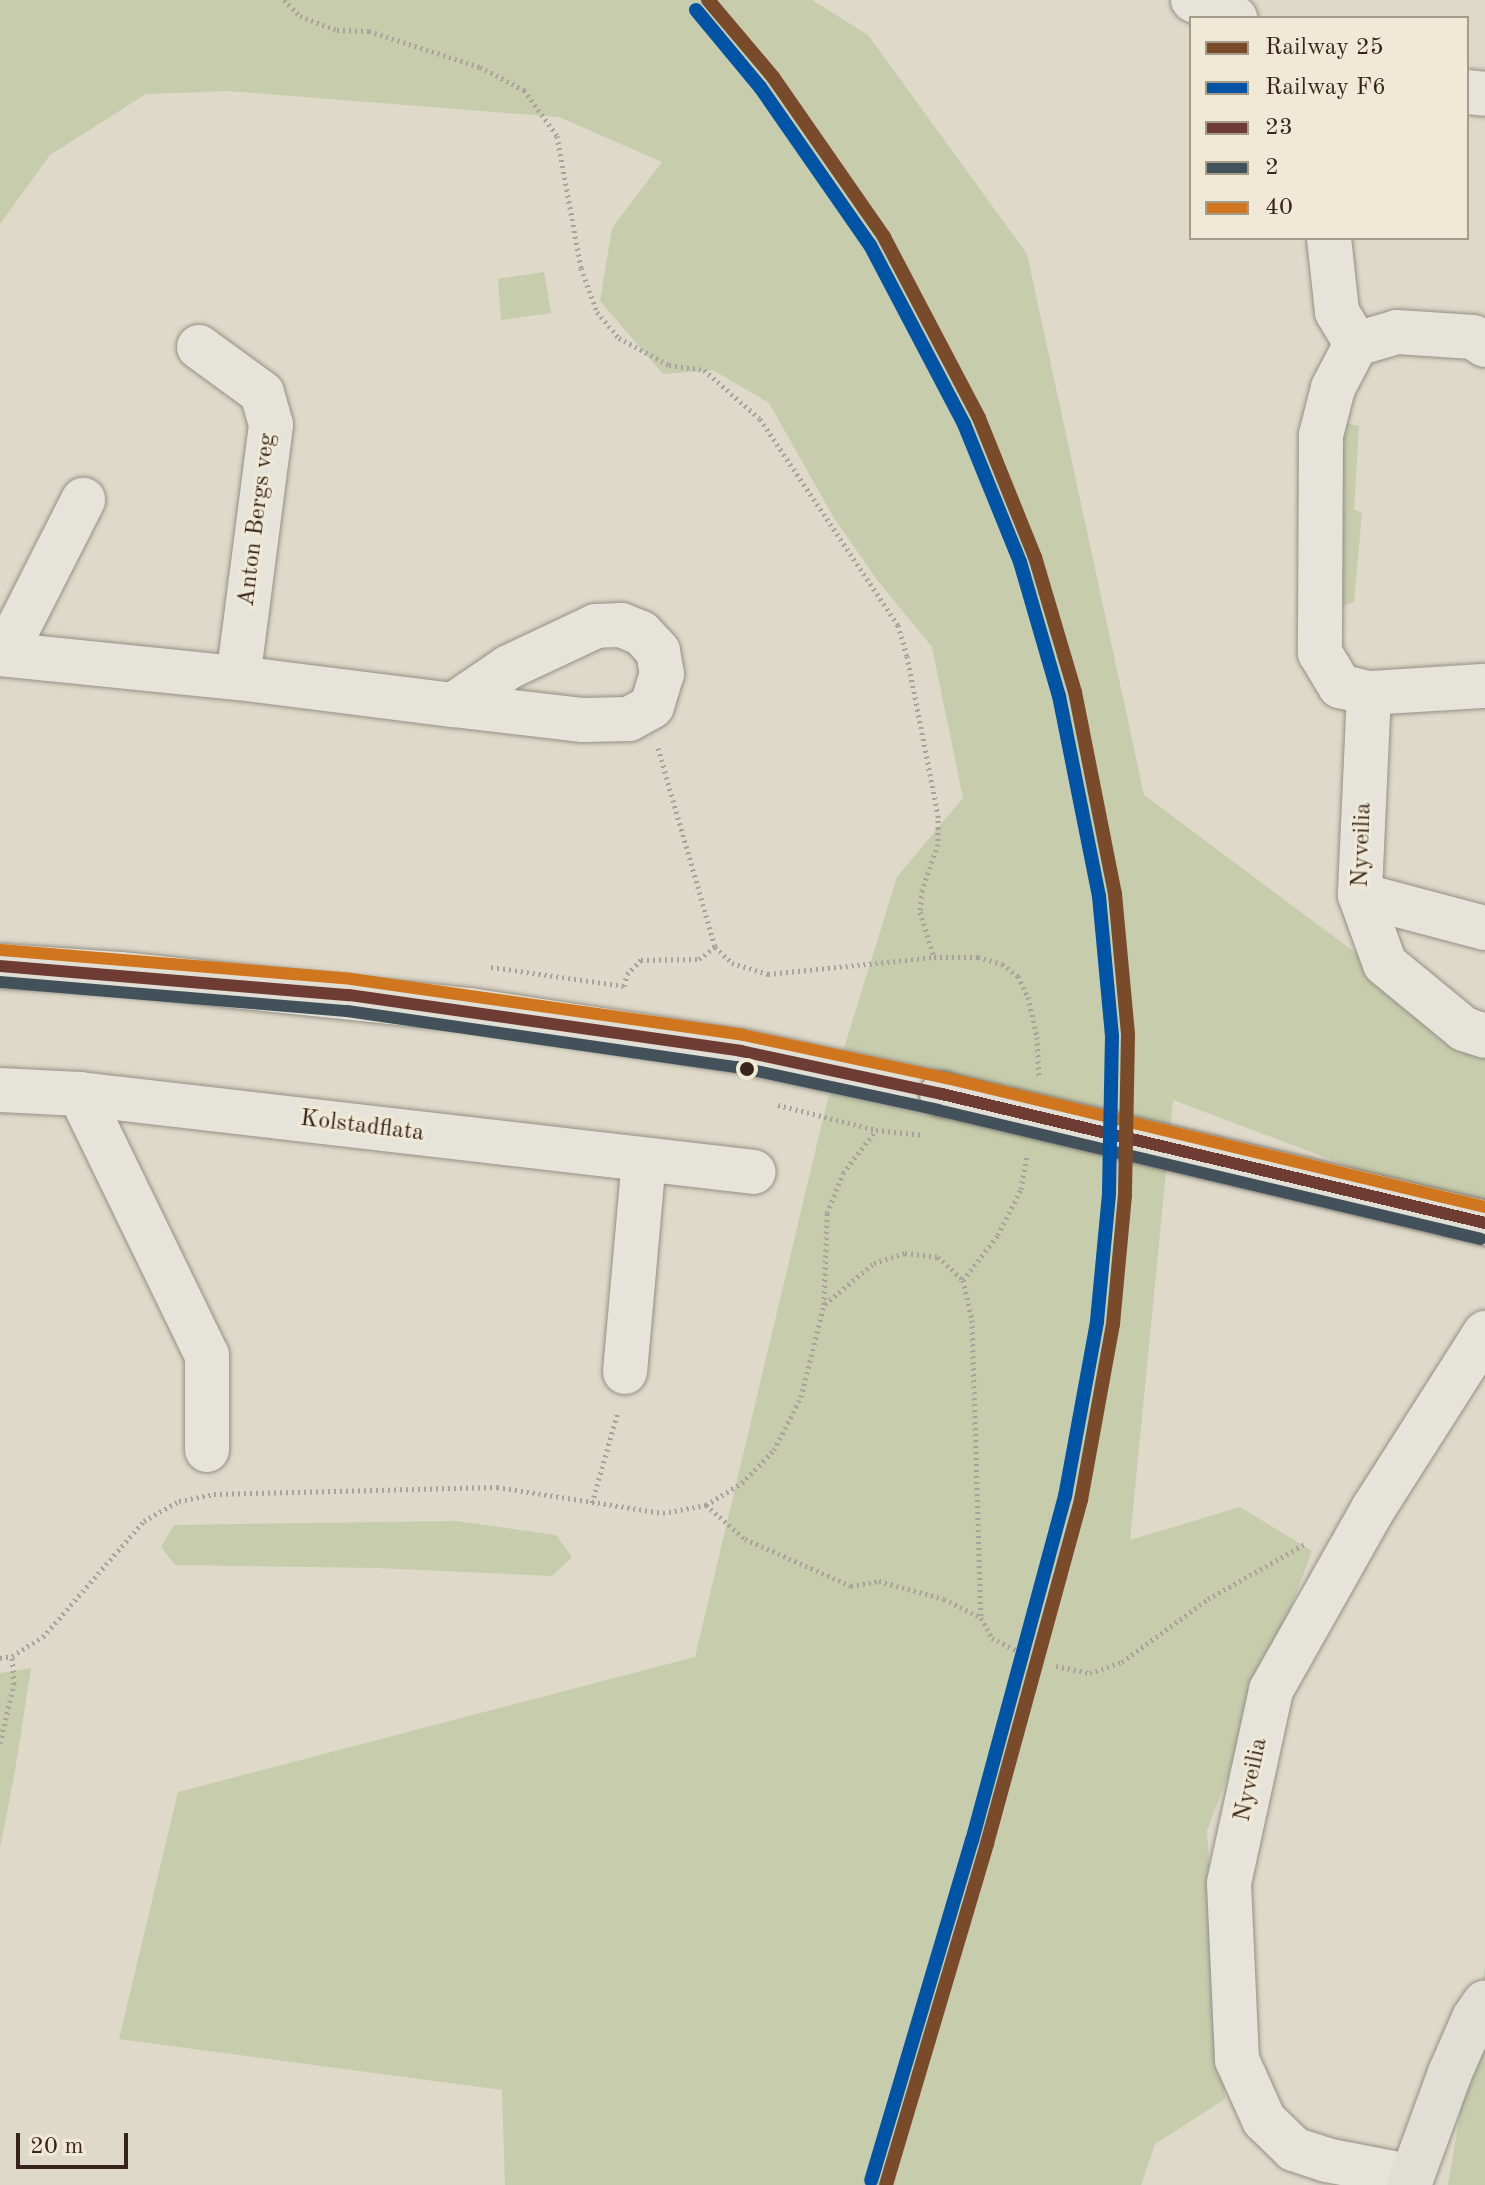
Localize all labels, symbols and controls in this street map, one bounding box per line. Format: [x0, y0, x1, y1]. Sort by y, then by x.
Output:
legend [1189, 16, 1469, 240]
text: Railway 25 [1265, 36, 1384, 60]
text: Railway F6 [1265, 76, 1386, 100]
text: 23 [1265, 116, 1293, 140]
text: 2 [1265, 156, 1279, 180]
text: 40 [1265, 196, 1293, 220]
street label: Anton Bergs veg [233, 432, 283, 608]
street label: Nyveilia [1347, 802, 1379, 888]
unlabelled marker [739, 1061, 755, 1077]
street label: Kolstadflata [298, 1105, 426, 1149]
street label: Nyveilia [1229, 1735, 1275, 1825]
scale bar [20, 2117, 132, 2167]
text: 20 m [30, 2135, 84, 2159]

